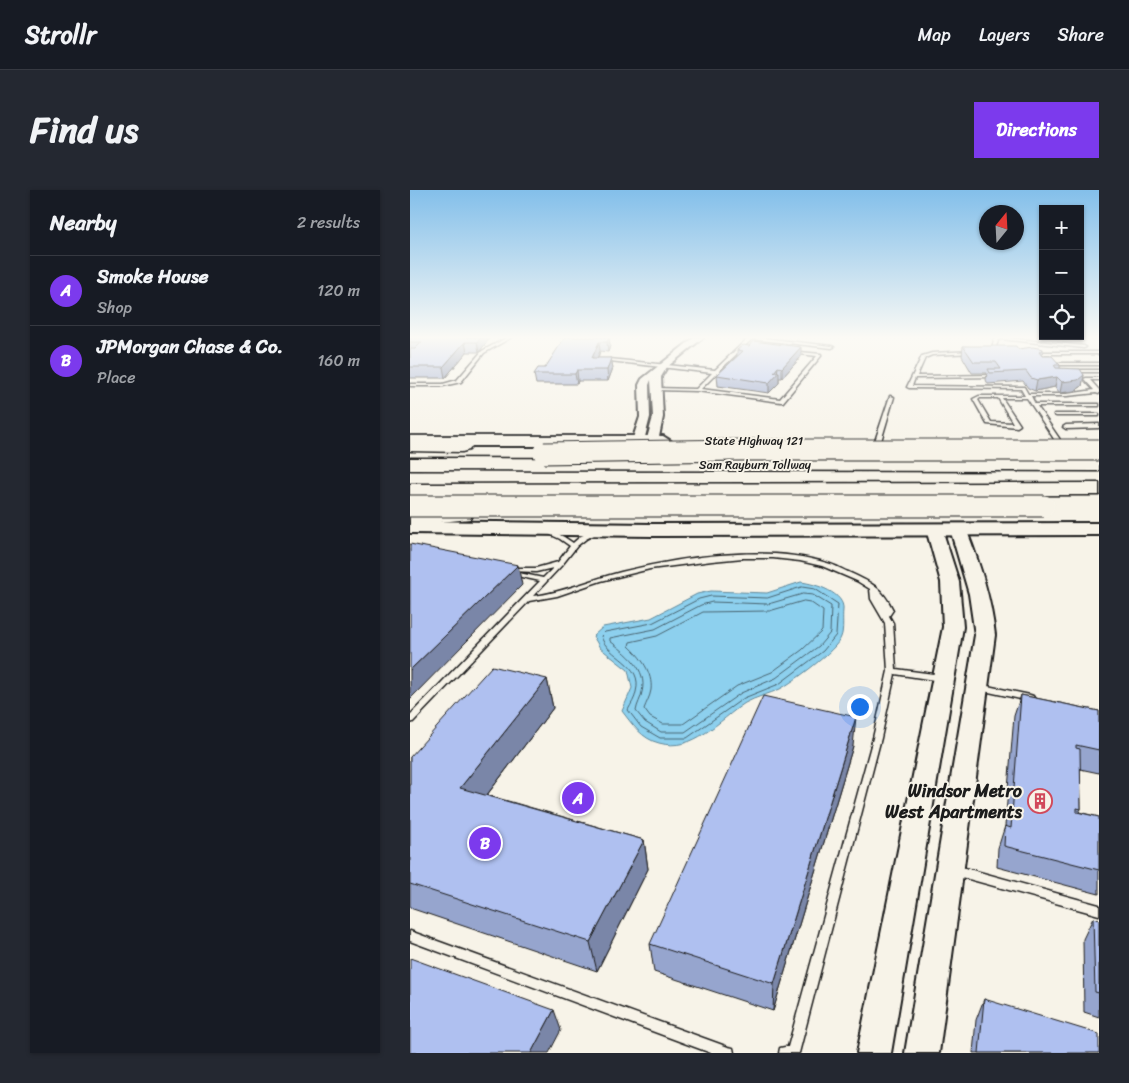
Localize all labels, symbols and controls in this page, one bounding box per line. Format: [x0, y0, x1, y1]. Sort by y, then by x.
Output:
text: Strollr [25, 14, 96, 56]
text: Map [918, 19, 951, 51]
text: Layers [979, 19, 1030, 51]
text: Share [1058, 19, 1104, 51]
text: Find us [30, 99, 138, 161]
button: Directions [974, 102, 1099, 158]
text: Nearby [50, 204, 116, 242]
north arrow [979, 205, 1024, 250]
map controls [1039, 205, 1084, 340]
button: + [1039, 205, 1084, 250]
text: 2 results [297, 208, 360, 237]
button: − [1039, 250, 1084, 295]
text: Smoke House [97, 260, 209, 293]
text: A [61, 276, 71, 305]
text: 120 m [317, 276, 360, 305]
text: Shop [97, 293, 132, 322]
button: locate [1039, 295, 1084, 340]
text: JPMorgan Chase & Co. [97, 330, 283, 363]
text: B [61, 346, 71, 375]
text: 160 m [317, 346, 360, 375]
text: Place [97, 363, 136, 392]
street label: State Highway 121 [705, 430, 803, 452]
street label: Sam Rayburn Tollway [699, 454, 812, 476]
your location [847, 694, 873, 720]
place label: Windsor Metro West Apartments [885, 775, 1023, 828]
pin: A [562, 779, 594, 817]
building icon: Windsor Metro West Apartments [1027, 788, 1053, 814]
pin: B [469, 824, 501, 862]

